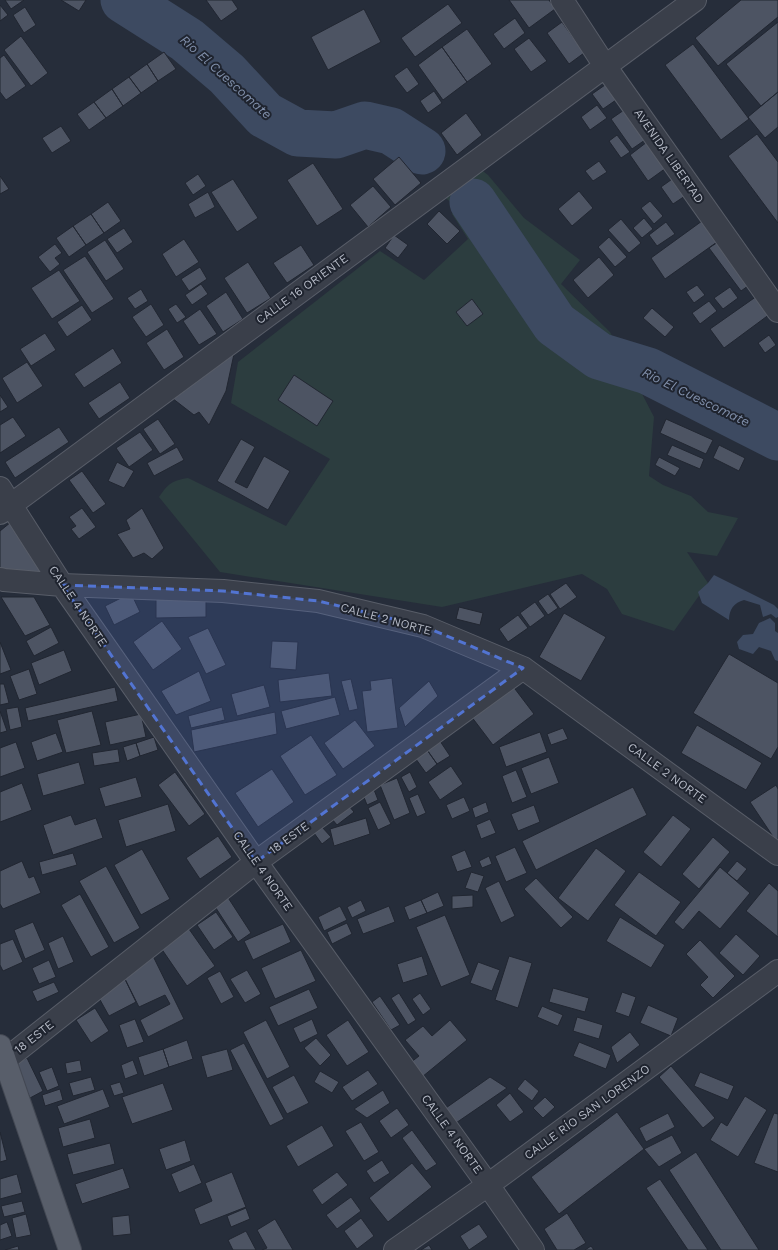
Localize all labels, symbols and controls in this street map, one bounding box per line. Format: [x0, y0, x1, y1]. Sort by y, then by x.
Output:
water label: Rio El Cuescomate [177, 32, 275, 122]
street label: AVENIDA LIBERTAD [631, 106, 707, 206]
street label: CALLE 16 ORIENTE [253, 251, 351, 327]
water label: Rio El Cuescomate [640, 364, 752, 430]
street label: CALLE 4 NORTE [46, 563, 110, 649]
street label: CALLE 2 NORTE [339, 600, 433, 638]
street label: CALLE 2 NORTE [625, 740, 709, 806]
street label: 18 ESTE [266, 819, 312, 857]
street label: CALLE 4 NORTE [230, 828, 296, 914]
street label: 18 ESTE [12, 1017, 57, 1057]
street label: CALLE RÍO SAN LORENZO [521, 1062, 653, 1162]
street label: CALLE 4 NORTE [419, 1092, 486, 1176]

